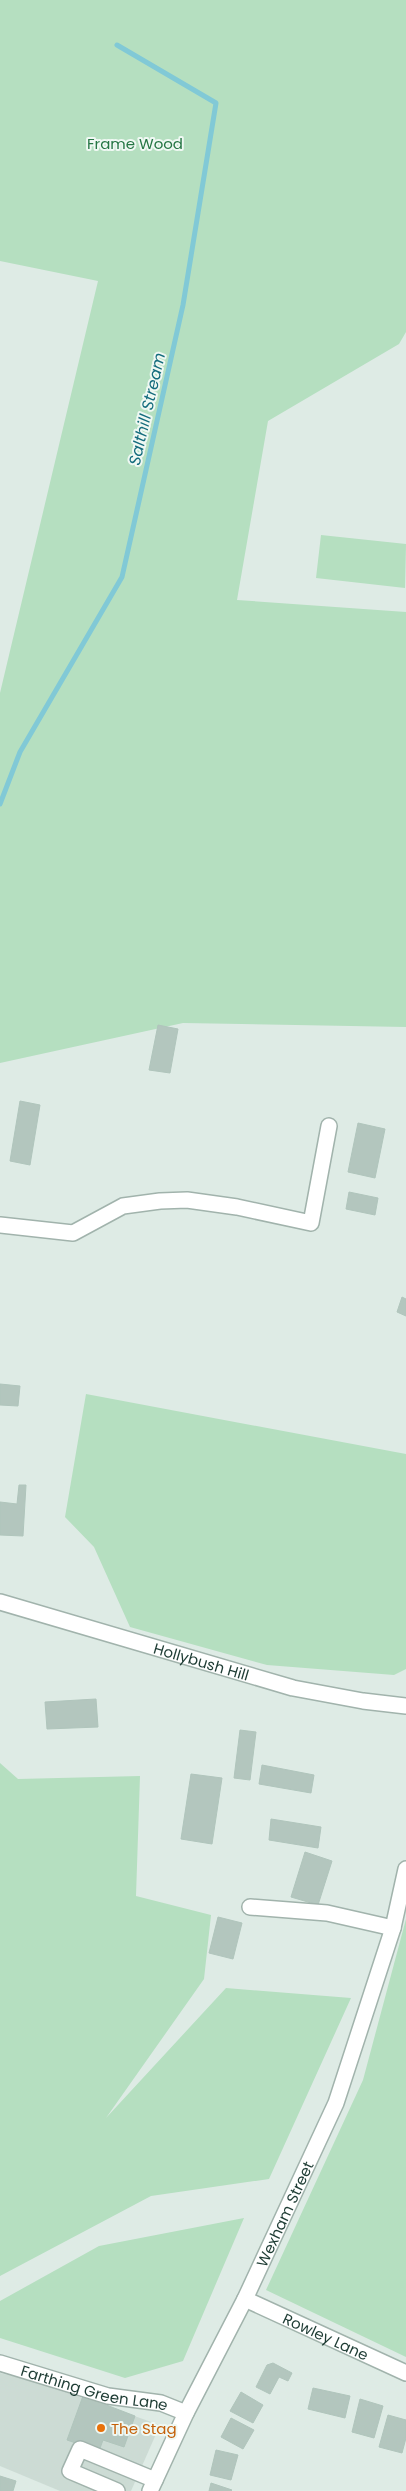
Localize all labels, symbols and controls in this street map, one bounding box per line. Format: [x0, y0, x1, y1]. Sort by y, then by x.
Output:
park label: Frame Wood [87, 133, 183, 154]
water label: Salthill Stream [123, 350, 171, 468]
street label: Hollybush Hill [151, 1637, 252, 1685]
street label: Wexham Street [251, 2158, 318, 2270]
street label: Rowley Lane [280, 2307, 372, 2365]
street label: Farthing Green Lane [18, 2360, 171, 2415]
place label: The Stag [111, 2418, 177, 2439]
marker: The Stag [95, 2422, 107, 2434]

